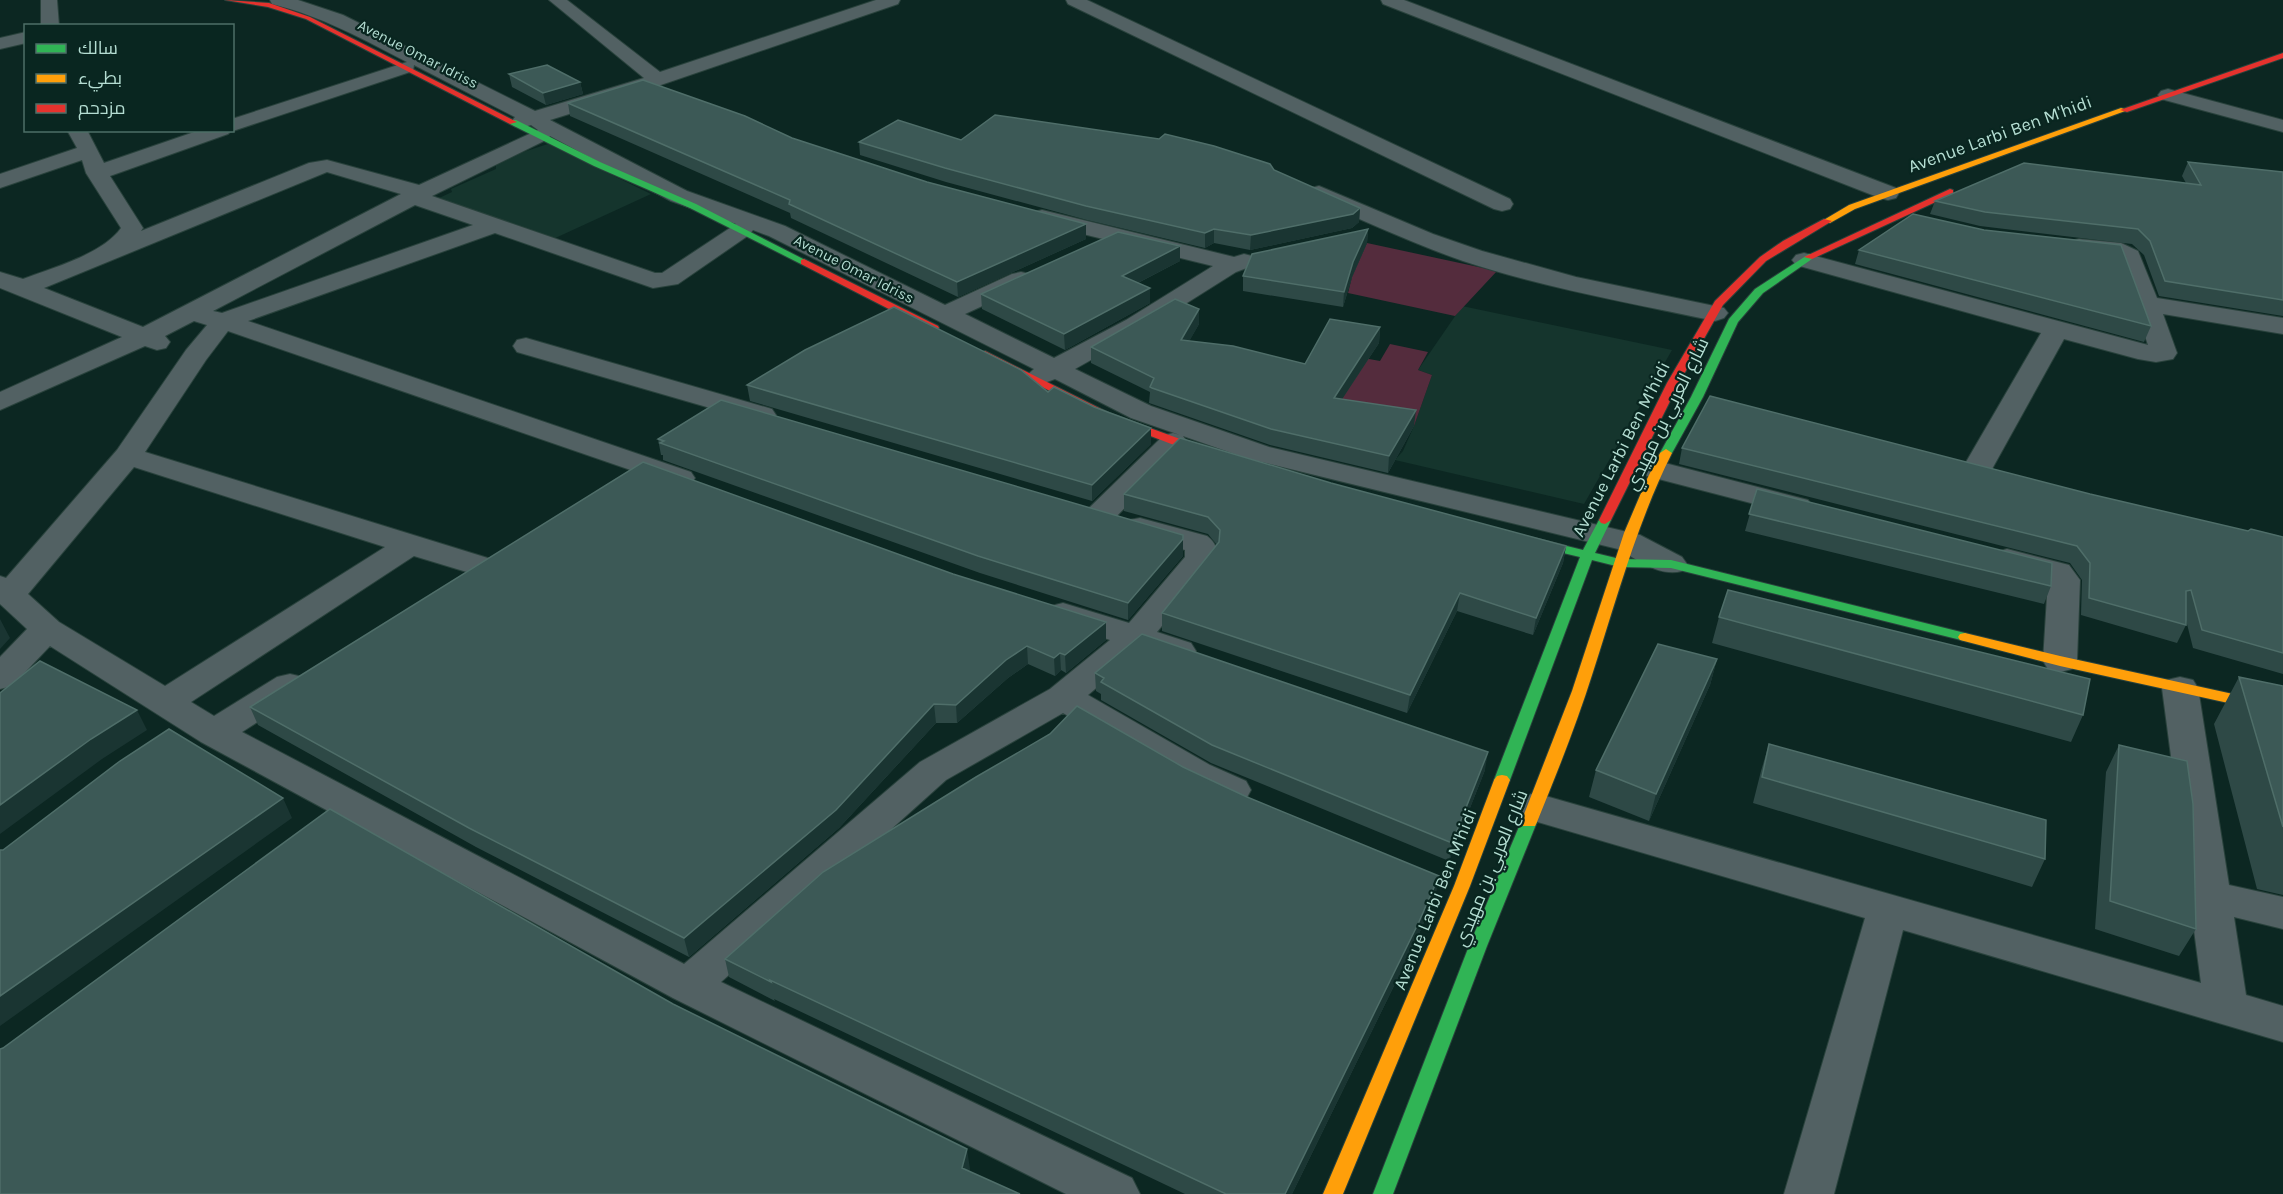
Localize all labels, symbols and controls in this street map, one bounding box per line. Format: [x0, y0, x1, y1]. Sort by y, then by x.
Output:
street label: Avenue Omar Idriss [355, 16, 481, 92]
legend [24, 24, 234, 132]
text: سالك [78, 37, 118, 59]
text: بطيء [78, 67, 122, 92]
street label: Avenue Larbi Ben M'hidi [1905, 90, 2095, 178]
text: مزدحم [78, 97, 126, 120]
street label: Avenue Omar Idriss [791, 231, 917, 307]
street label: شارع العربي بن مهيدي [1621, 334, 1716, 495]
street label: Avenue Larbi Ben M'hidi [1567, 358, 1675, 540]
street label: شارع العربي بن مهيدي [1450, 786, 1535, 951]
street label: Avenue Larbi Ben M'hidi [1388, 805, 1482, 993]

